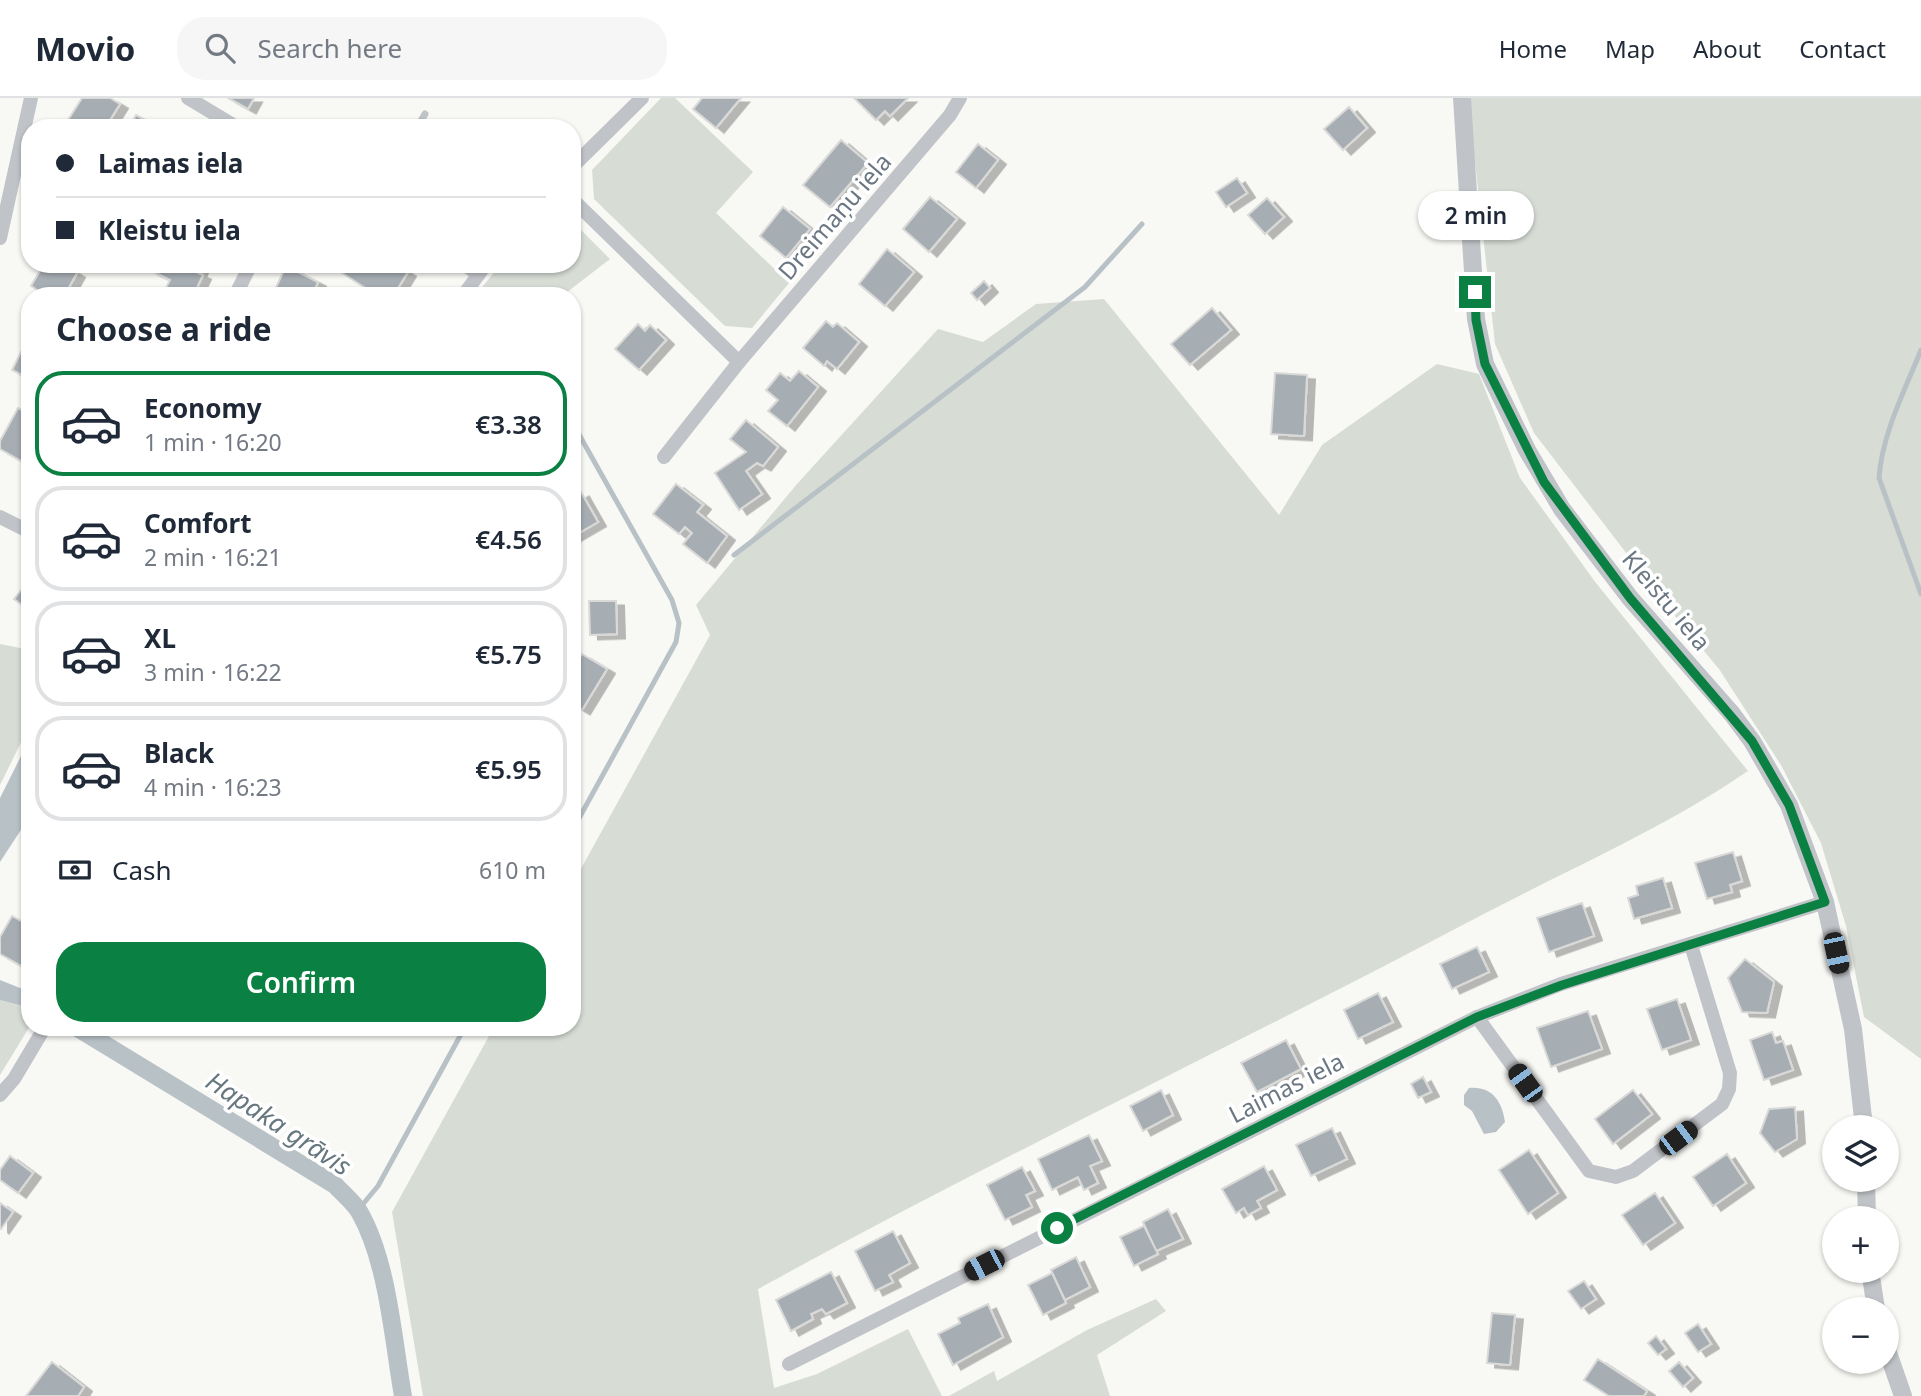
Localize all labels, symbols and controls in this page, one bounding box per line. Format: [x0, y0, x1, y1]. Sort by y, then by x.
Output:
search box [177, 17, 667, 80]
text: Movio [35, 26, 135, 71]
icon: search [201, 29, 239, 67]
text: Search here [257, 30, 402, 66]
text: Home [1499, 32, 1567, 65]
text: Map [1605, 32, 1655, 65]
text: About [1693, 32, 1761, 65]
text: Contact [1799, 32, 1886, 65]
text: Laimas iela [98, 145, 243, 181]
street label: Dreimaņu iela [770, 146, 898, 286]
callout: 2 min [1417, 190, 1533, 240]
text: 2 min [1445, 199, 1507, 231]
text: Kleistu iela [98, 212, 241, 248]
route end [1459, 276, 1491, 308]
text: Choose a ride [56, 307, 272, 350]
text: Economy [144, 390, 262, 426]
icon: car [60, 392, 123, 455]
text: €3.38 [475, 406, 542, 442]
text: 1 min · 16:20 [144, 426, 282, 458]
text: Comfort [144, 505, 252, 541]
icon: car [60, 507, 123, 570]
text: €4.56 [475, 521, 542, 557]
text: 2 min · 16:21 [144, 541, 282, 573]
street label: Kleistu iela [1615, 543, 1719, 657]
text: XL [144, 620, 176, 656]
icon: car [60, 622, 123, 685]
text: €5.75 [475, 636, 542, 672]
text: 3 min · 16:22 [144, 656, 282, 688]
text: Black [144, 735, 214, 771]
icon: car [60, 737, 123, 800]
text: €5.95 [475, 751, 542, 787]
text: 4 min · 16:23 [144, 771, 282, 803]
icon: cash [56, 851, 94, 889]
text: Cash [112, 852, 172, 888]
text: 610 m [479, 854, 546, 886]
car [1822, 930, 1851, 976]
button: Confirm [56, 942, 546, 1022]
street label: Laimas iela [1223, 1044, 1349, 1130]
car [1505, 1060, 1546, 1106]
water label: Hapaka grāvis [199, 1063, 359, 1183]
map controls [1822, 1115, 1899, 1374]
button: layers [1822, 1115, 1899, 1192]
car [1655, 1117, 1702, 1159]
button: + [1822, 1206, 1899, 1283]
route start [1041, 1212, 1073, 1244]
car [961, 1246, 1008, 1284]
button: − [1822, 1297, 1899, 1374]

